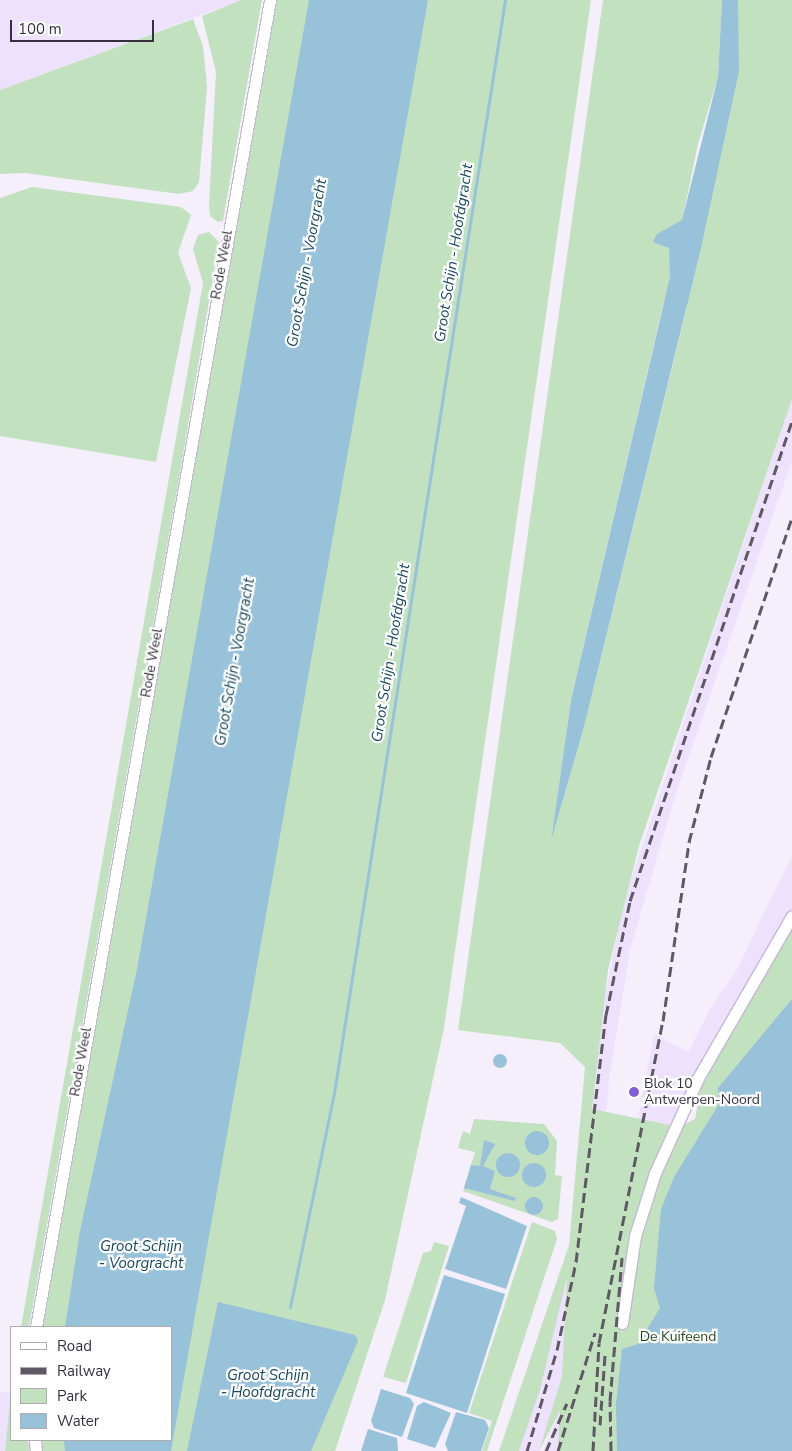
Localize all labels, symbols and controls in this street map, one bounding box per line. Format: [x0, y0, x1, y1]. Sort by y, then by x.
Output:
scale bar [12, 10, 156, 42]
text: 100 m [18, 19, 62, 39]
water label: Groot Schijn - Hoofdgracht [431, 162, 477, 344]
water label: Groot Schijn - Voorgracht [283, 178, 331, 348]
street label: Rode Weel [208, 229, 236, 301]
water label: Groot Schijn - Hoofdgracht [368, 562, 414, 744]
water label: Groot Schijn - Voorgracht [211, 577, 259, 747]
street label: Rode Weel [138, 627, 166, 699]
street label: Rode Weel [67, 1026, 95, 1098]
place label: Blok 10 Antwerpen-Noord [644, 1076, 760, 1108]
marker: Blok 10 Antwerpen-Noord [628, 1086, 640, 1098]
water label: Groot Schijn - Voorgracht [99, 1237, 183, 1272]
legend [10, 1326, 172, 1441]
park label: De Kuifeend [640, 1329, 716, 1345]
text: Road [57, 1336, 92, 1356]
text: Railway [57, 1361, 111, 1381]
water label: Groot Schijn - Hoofdgracht [221, 1366, 315, 1401]
text: Park [57, 1386, 87, 1406]
text: Water [57, 1411, 99, 1431]

